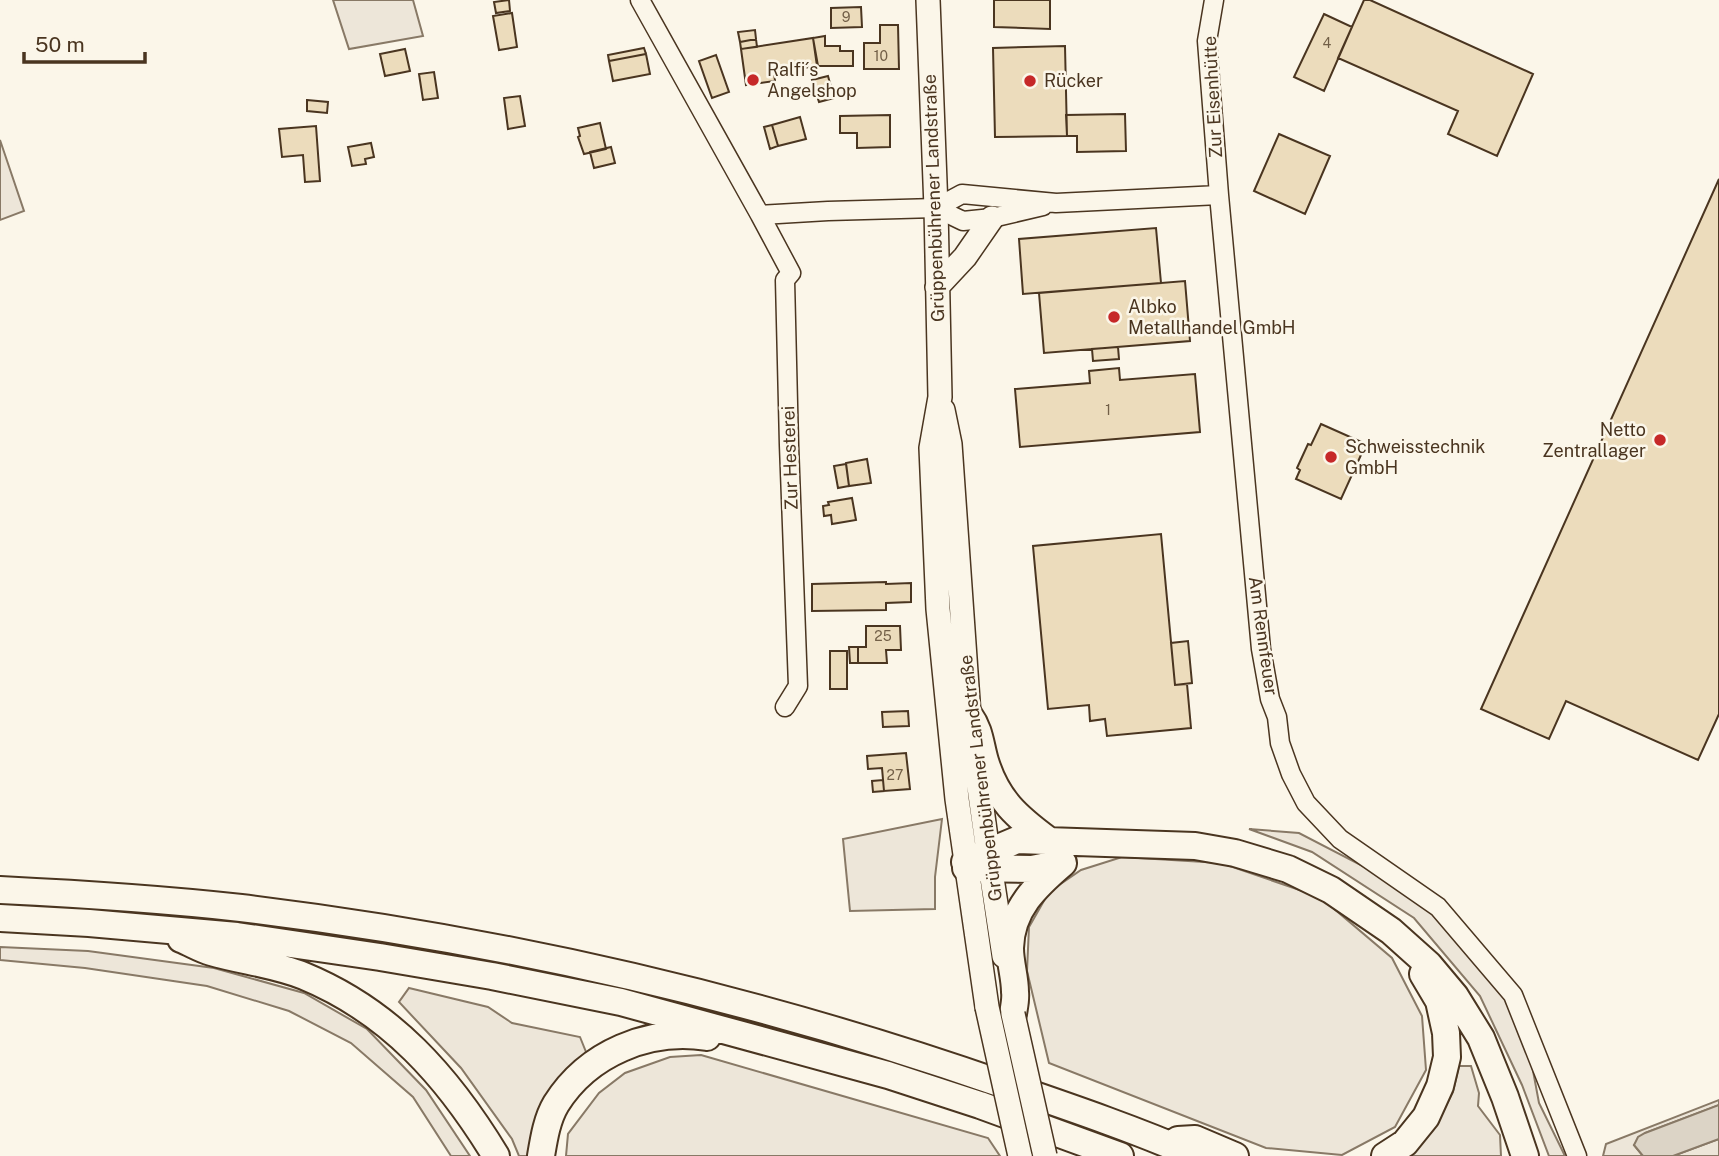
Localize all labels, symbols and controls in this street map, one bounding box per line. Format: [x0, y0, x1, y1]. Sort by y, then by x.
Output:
house number: 9 [842, 9, 851, 25]
scale bar [24, 21, 145, 65]
text: 50 m [35, 32, 85, 57]
street label: Zur Eisenhütte [1199, 35, 1226, 159]
house number: 4 [1323, 35, 1332, 51]
house number: 10 [874, 48, 888, 64]
place label: Ralfi´s Angelshop [767, 59, 857, 101]
place label: Rücker [1044, 70, 1103, 91]
marker: Ralfi´s Angelshop [745, 72, 761, 88]
marker: Rücker [1022, 73, 1038, 89]
street label: Grüppenbührener Landstraße [919, 74, 948, 322]
place label: Albko Metallhandel GmbH [1128, 296, 1296, 338]
marker: Albko Metallhandel GmbH [1106, 309, 1122, 325]
house number: 1 [1105, 402, 1111, 418]
street label: Zur Hesterei [777, 405, 802, 511]
place label: Netto Zentrallager [1542, 419, 1646, 461]
marker: Netto Zentrallager [1652, 432, 1668, 448]
place label: Schweisstechnik GmbH [1345, 436, 1485, 478]
marker: Schweisstechnik GmbH [1323, 449, 1339, 465]
street label: Am Rennfeuer [1245, 575, 1282, 697]
house number: 25 [874, 628, 892, 644]
street label: Grüppenbührener Landstraße [955, 654, 1006, 902]
house number: 27 [887, 767, 903, 783]

